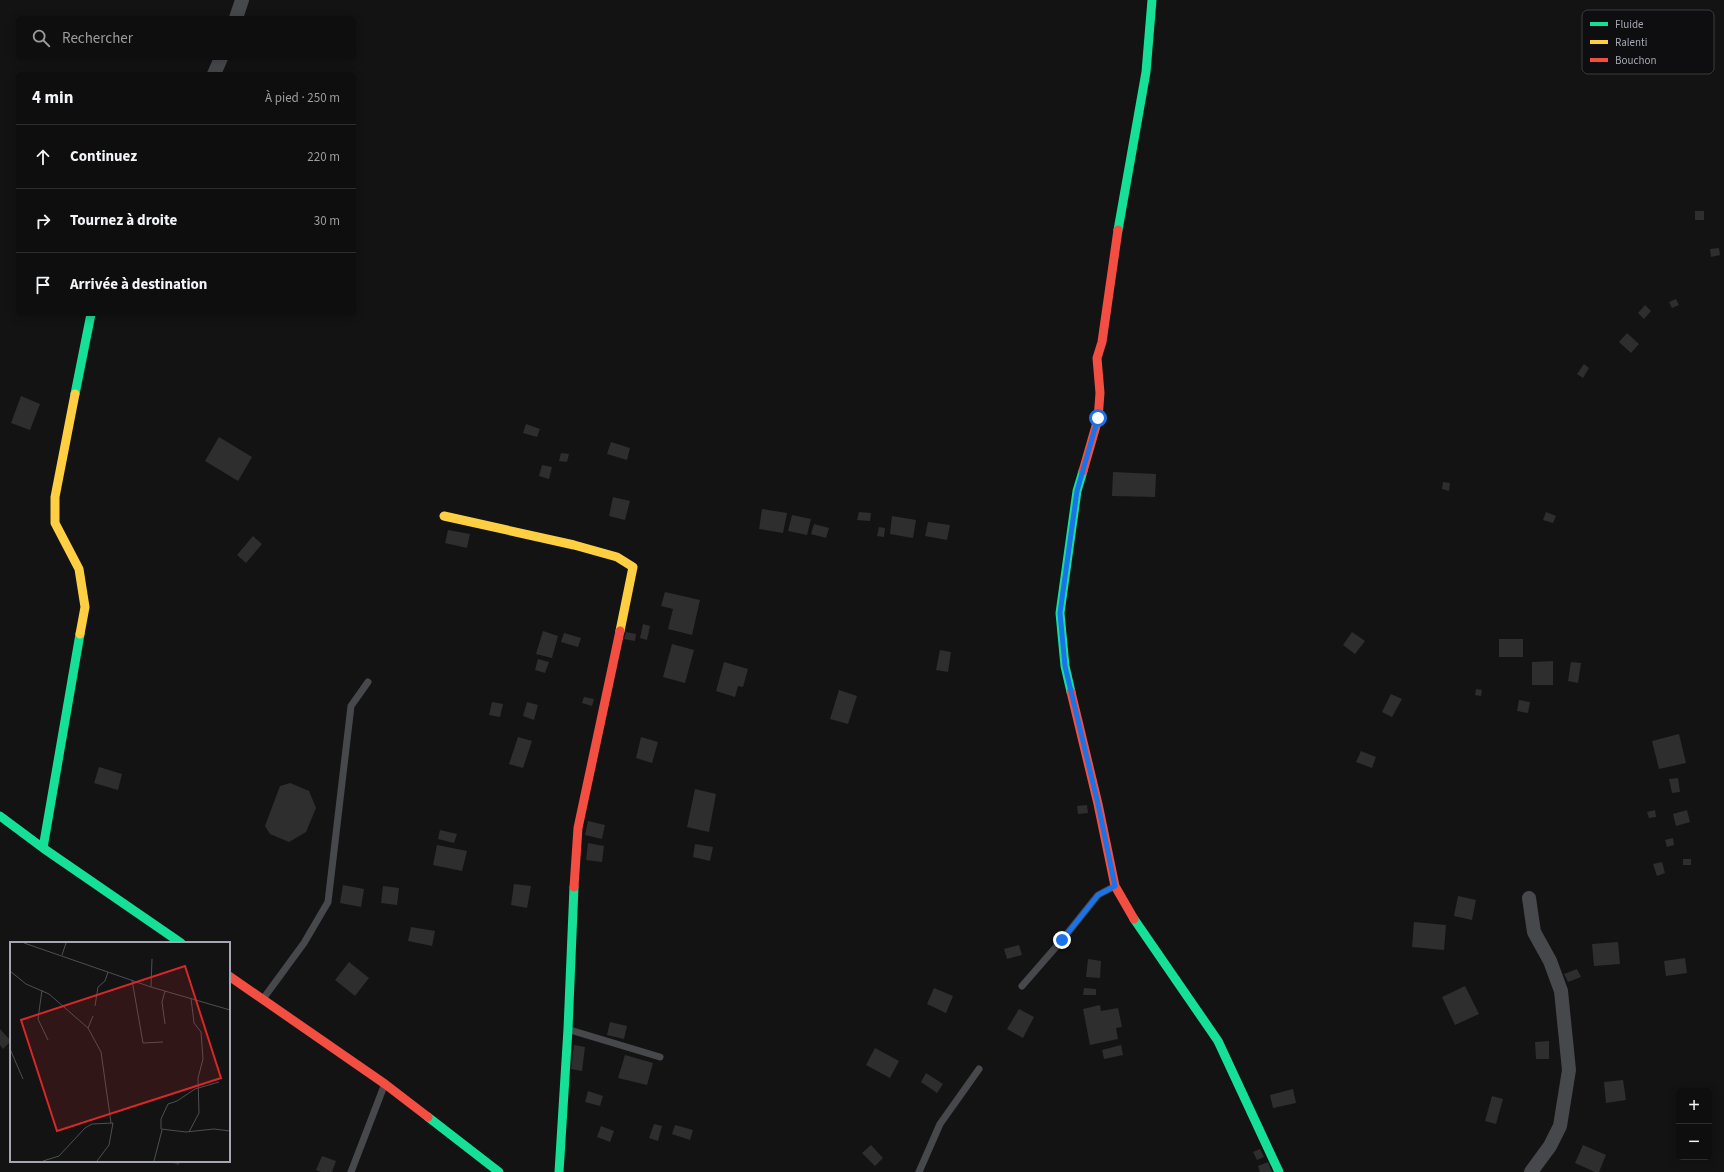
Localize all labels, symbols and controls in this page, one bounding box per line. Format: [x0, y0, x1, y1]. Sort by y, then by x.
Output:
legend [1582, 10, 1714, 74]
search box [16, 16, 356, 60]
text: Fluide [1615, 17, 1644, 32]
icon: search [30, 27, 52, 49]
text: Rechercher [62, 28, 133, 49]
text: Ralenti [1615, 35, 1647, 50]
text: Bouchon [1615, 53, 1656, 68]
text: 4 min [32, 86, 73, 110]
text: À pied · 250 m [265, 89, 340, 107]
icon: ahead [32, 146, 54, 168]
text: Continuez [70, 146, 137, 167]
text: 220 m [307, 148, 340, 166]
icon: right [32, 210, 54, 232]
text: Tournez à droite [70, 210, 177, 231]
text: 30 m [314, 212, 340, 230]
icon: arrive [32, 274, 54, 296]
text: Arrivée à destination [70, 274, 207, 295]
route start [1089, 409, 1107, 427]
route end [1053, 931, 1071, 949]
inset map [10, 942, 230, 1162]
map controls [1676, 1088, 1712, 1160]
button: + [1676, 1088, 1712, 1124]
button: − [1676, 1124, 1712, 1160]

